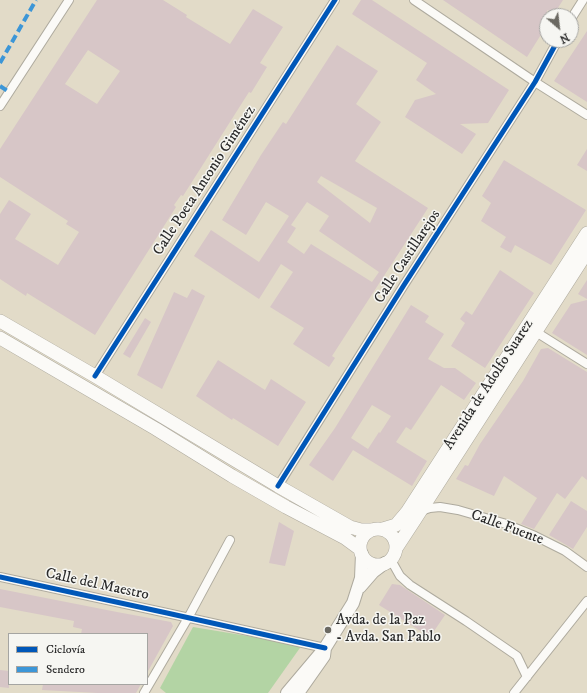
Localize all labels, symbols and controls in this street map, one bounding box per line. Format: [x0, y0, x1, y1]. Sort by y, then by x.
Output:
north arrow [539, 8, 579, 48]
text: N [557, 29, 571, 46]
street label: Calle Poeta Antonio Giménez [150, 103, 260, 259]
street label: Calle Castillarejos [371, 207, 445, 307]
street label: Avenida de Adolfo Suarez [440, 317, 538, 453]
street label: Calle Fuente [468, 507, 546, 549]
street label: Calle del Maestro [44, 565, 150, 605]
place label: Avda. de la Paz - Avda. San Pablo [336, 612, 441, 647]
marker: Avda. de la Paz - Avda. San Pablo [323, 625, 333, 635]
legend [8, 633, 148, 685]
text: Ciclovía [46, 642, 85, 657]
text: Sendero [46, 662, 85, 677]

